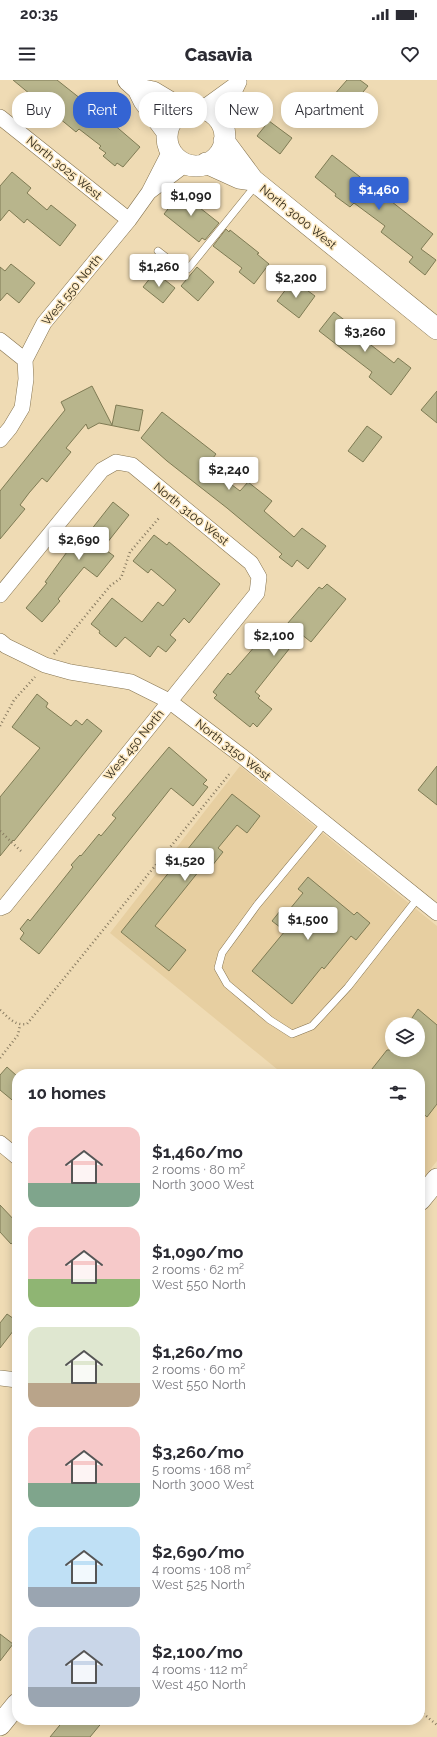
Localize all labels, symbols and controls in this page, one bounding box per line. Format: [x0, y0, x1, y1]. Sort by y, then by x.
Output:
text: 20:35 [20, 5, 58, 23]
icon: menu [16, 43, 38, 65]
icon: heart [399, 43, 421, 65]
text: Casavia [185, 44, 252, 65]
chip: Buy [12, 92, 65, 128]
chip: Rent [73, 92, 131, 128]
chip: Filters [139, 92, 207, 128]
chip: New [215, 92, 273, 128]
chip: Apartment [281, 92, 378, 128]
street label: North 3025 West [24, 133, 104, 203]
pin: $1,460 [346, 177, 412, 211]
street label: North 3000 West [257, 182, 339, 252]
text: $1,460 [359, 182, 399, 197]
pin: $1,090 [158, 183, 224, 217]
text: $1,090 [170, 188, 212, 203]
street label: West 550 North [39, 252, 105, 328]
pin: $1,260 [126, 254, 192, 288]
text: $1,260 [139, 259, 179, 274]
pin: $2,200 [263, 265, 329, 299]
text: $2,200 [275, 270, 317, 285]
pin: $3,260 [332, 319, 398, 353]
text: $3,260 [344, 324, 386, 339]
pin: $2,240 [196, 457, 262, 491]
text: $2,240 [208, 462, 250, 477]
street label: North 3100 West [151, 480, 231, 548]
pin: $2,690 [46, 527, 112, 561]
text: $2,690 [58, 532, 100, 547]
pin: $2,100 [241, 623, 307, 657]
text: $2,100 [254, 628, 294, 643]
street label: West 450 North [101, 707, 167, 783]
street label: North 3150 West [193, 716, 273, 784]
pin: $1,520 [152, 848, 218, 882]
text: $1,520 [165, 853, 205, 868]
pin: $1,500 [275, 907, 341, 941]
text: $1,500 [288, 912, 328, 927]
map controls [385, 1017, 425, 1057]
button: layers [385, 1017, 425, 1057]
icon: filters [387, 1082, 409, 1104]
text: 10 homes [28, 1083, 106, 1103]
text: $1,460/mo [152, 1142, 243, 1162]
icon: home [60, 1143, 108, 1191]
text: 2 rooms · 80 m² [152, 1162, 245, 1177]
text: North 3000 West [152, 1177, 254, 1192]
text: $1,090/mo [152, 1242, 243, 1262]
icon: home [60, 1243, 108, 1291]
text: 2 rooms · 62 m² [152, 1262, 244, 1277]
text: West 550 North [152, 1277, 246, 1292]
text: $1,260/mo [152, 1342, 243, 1362]
icon: home [60, 1343, 108, 1391]
text: 2 rooms · 60 m² [152, 1362, 245, 1377]
text: West 550 North [152, 1377, 246, 1392]
text: $3,260/mo [152, 1442, 244, 1462]
icon: home [60, 1443, 108, 1491]
text: 5 rooms · 168 m² [152, 1462, 251, 1477]
text: North 3000 West [152, 1477, 254, 1492]
text: $2,690/mo [152, 1542, 244, 1562]
icon: home [60, 1543, 108, 1591]
text: 4 rooms · 108 m² [152, 1562, 251, 1577]
text: West 525 North [152, 1577, 245, 1592]
text: $2,100/mo [152, 1642, 243, 1662]
icon: home [60, 1643, 108, 1691]
text: 4 rooms · 112 m² [152, 1662, 248, 1677]
text: West 450 North [152, 1677, 246, 1692]

